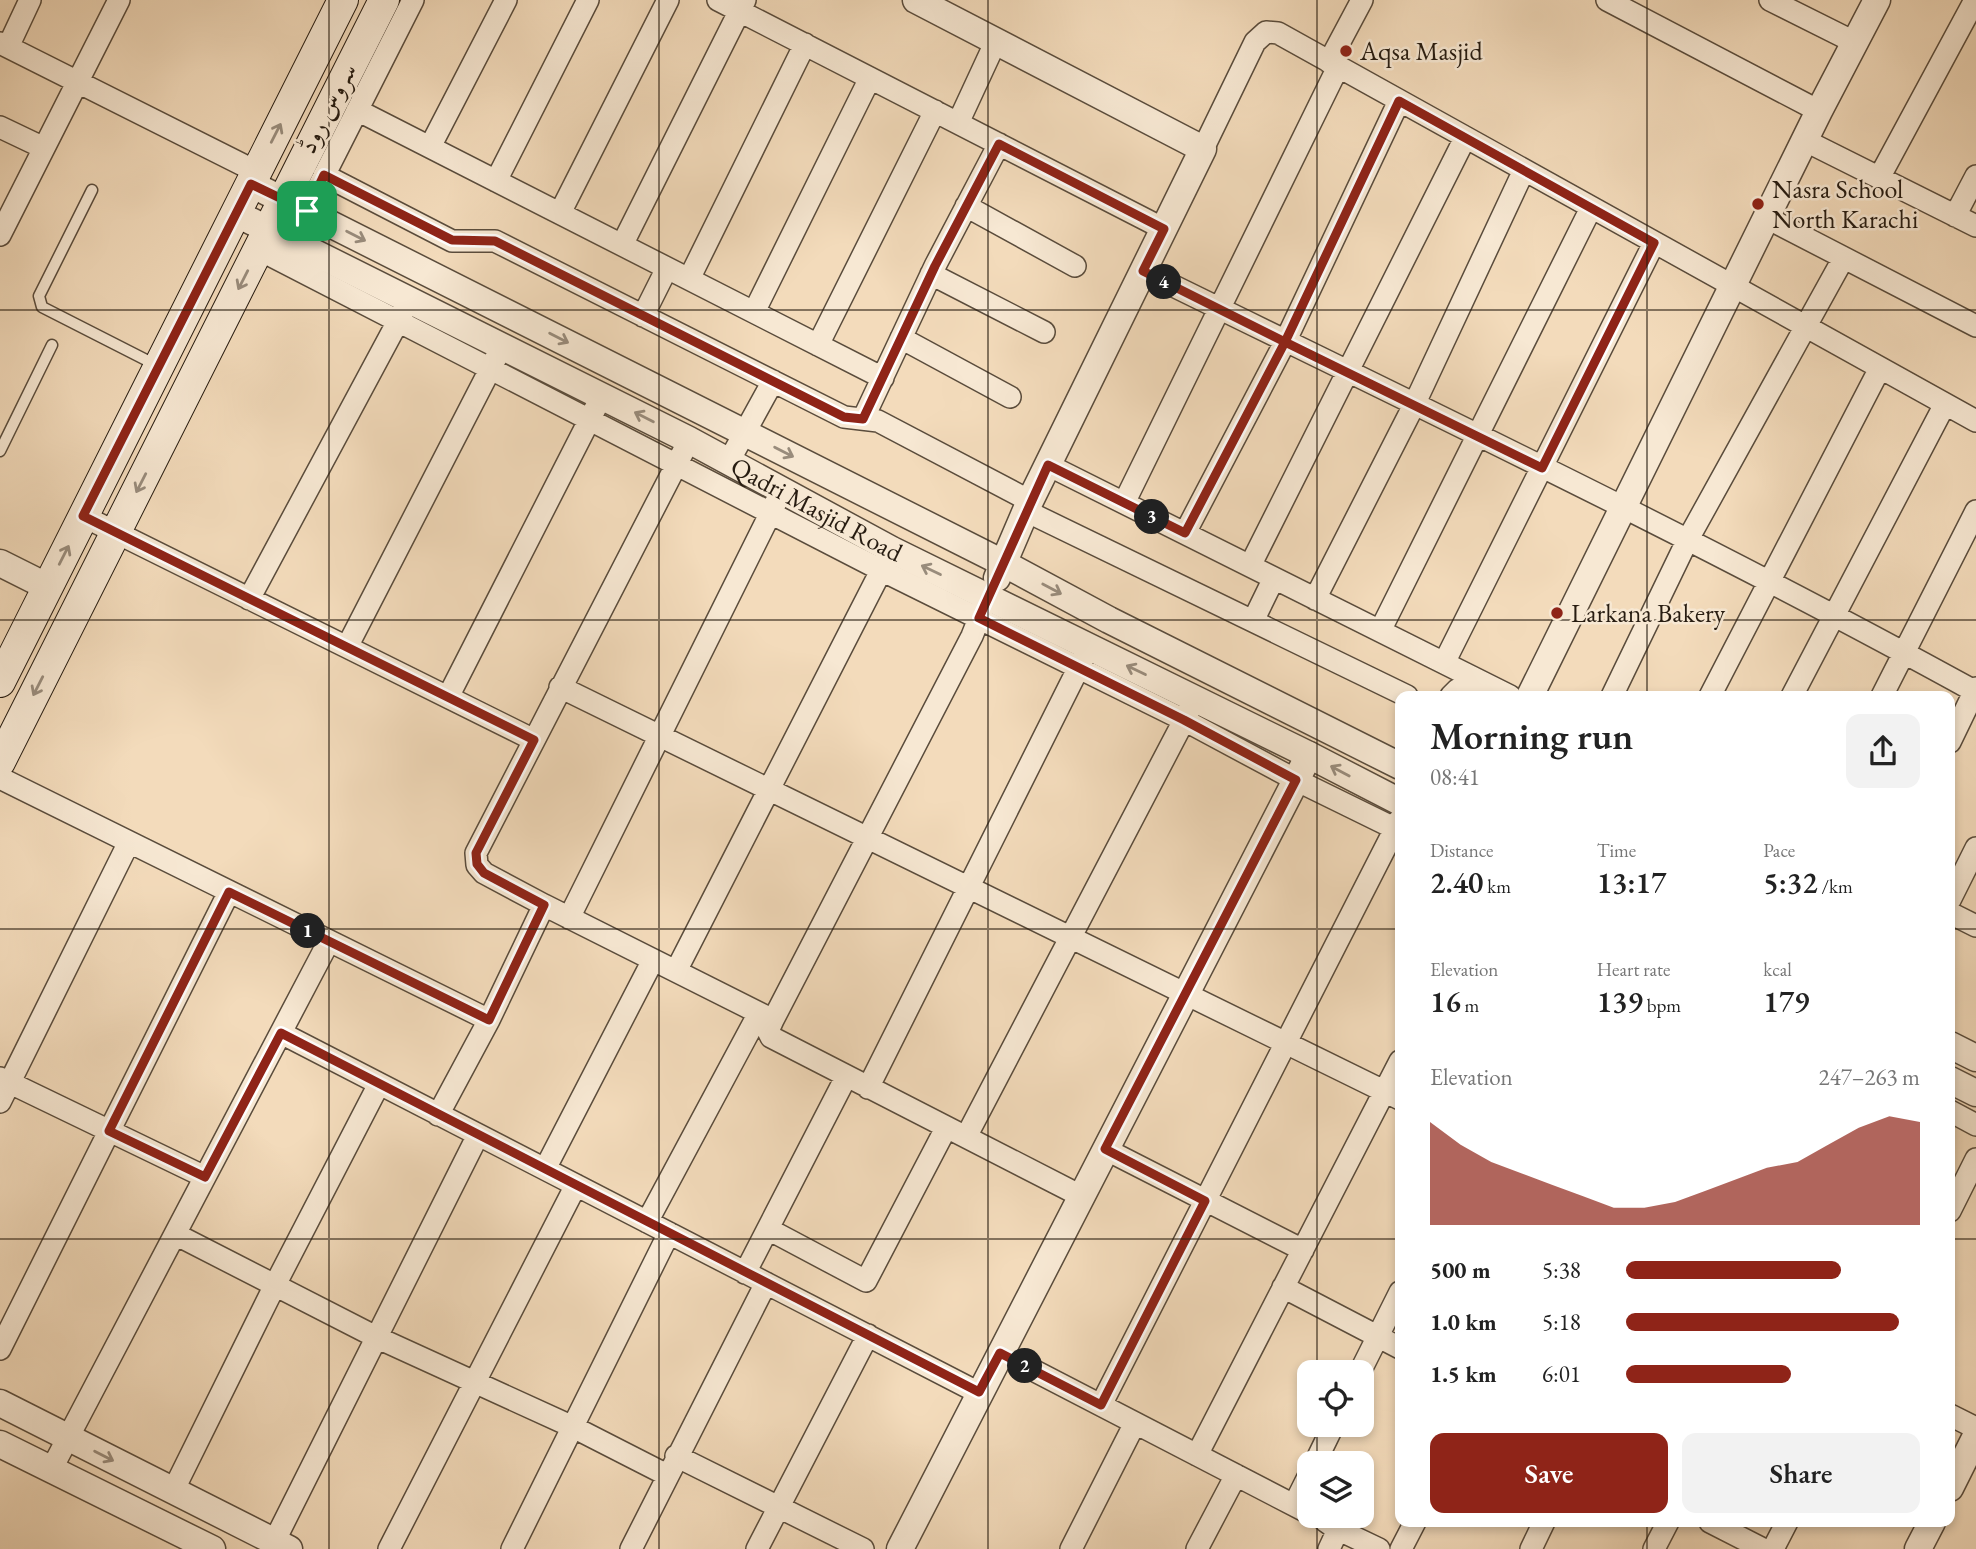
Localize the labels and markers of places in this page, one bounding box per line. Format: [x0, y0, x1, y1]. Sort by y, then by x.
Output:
place label: Aqsa Masjid [1359, 34, 1483, 68]
marker: Aqsa Masjid [1338, 43, 1354, 59]
place label: Nasra School North Karachi [1772, 172, 1918, 236]
pin [277, 181, 337, 241]
marker: Nasra School North Karachi [1750, 196, 1766, 212]
pin: 4 [1146, 264, 1182, 300]
pin: 3 [1134, 500, 1170, 534]
place label: Larkana Bakery [1571, 596, 1726, 630]
marker: Larkana Bakery [1549, 605, 1565, 621]
pin: 1 [290, 914, 326, 948]
pin: 2 [1007, 1348, 1042, 1384]

